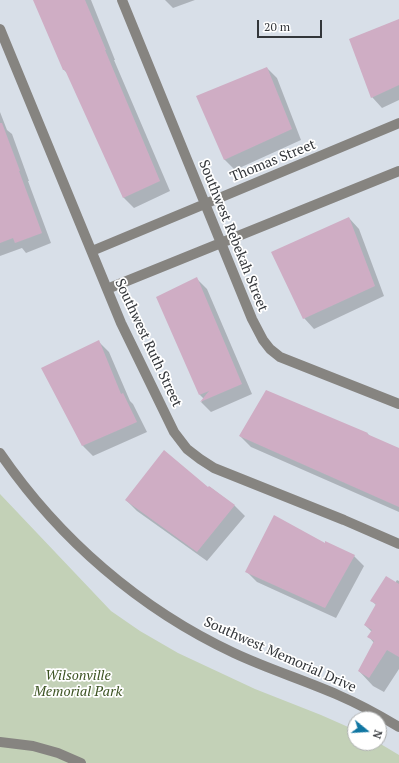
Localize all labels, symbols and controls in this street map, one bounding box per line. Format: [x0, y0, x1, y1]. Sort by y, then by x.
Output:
scale bar [259, 12, 324, 38]
text: 20 m [264, 19, 290, 34]
street label: Thomas Street [228, 136, 318, 186]
street label: Southwest Rebekah Street [195, 158, 271, 314]
street label: Southwest Ruth Street [111, 276, 185, 410]
street label: Southwest Memorial Drive [201, 614, 359, 696]
park label: Wilsonville Memorial Park [34, 668, 122, 700]
north arrow [347, 711, 387, 751]
text: N [370, 728, 385, 741]

